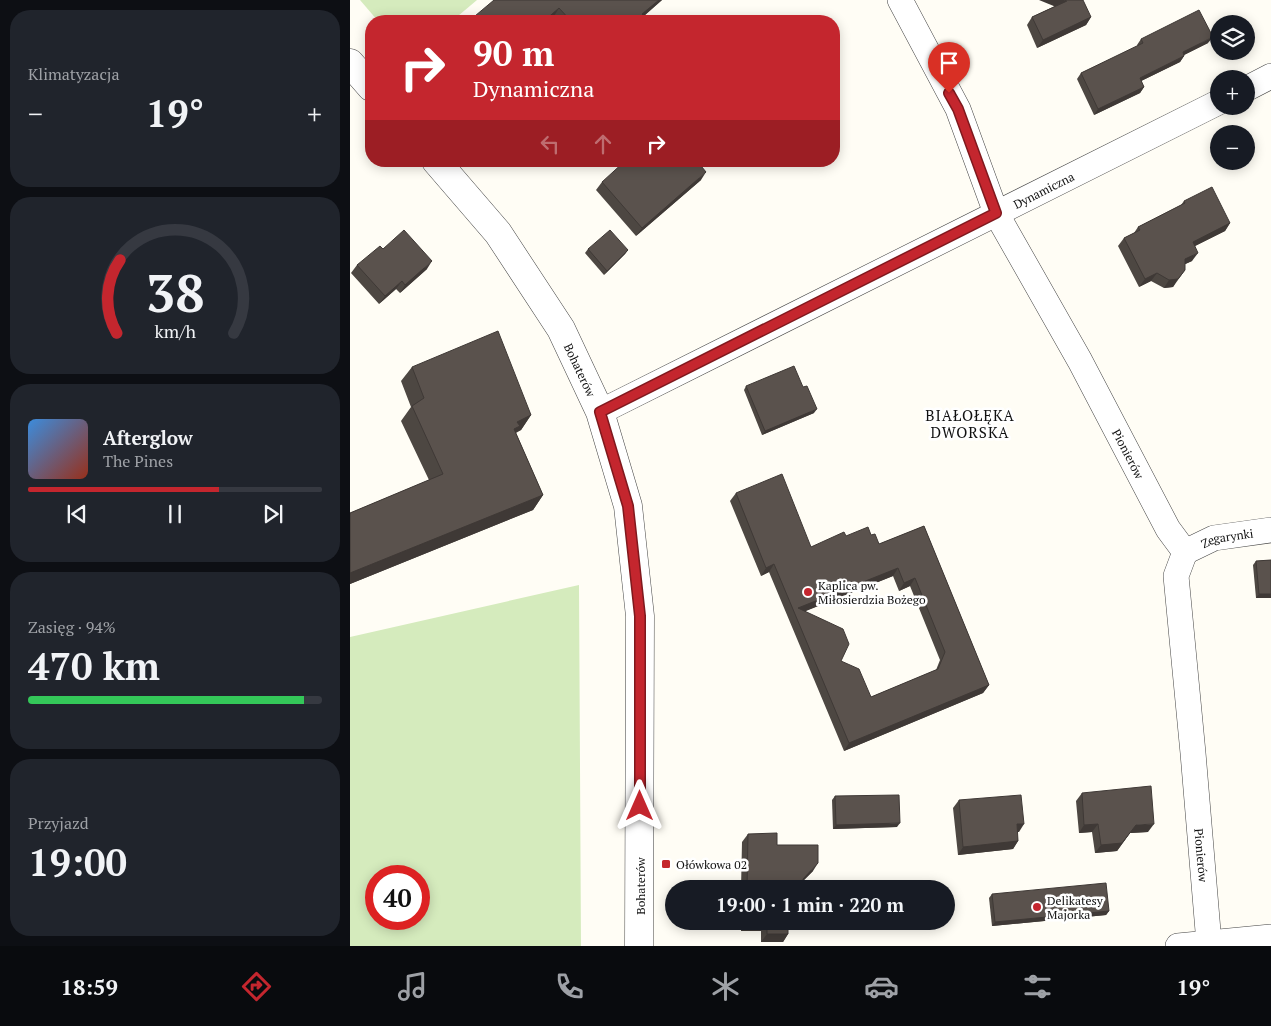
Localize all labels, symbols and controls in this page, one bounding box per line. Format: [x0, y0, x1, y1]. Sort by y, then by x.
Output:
map controls [1210, 15, 1255, 170]
button: layers [1210, 15, 1255, 60]
text: 90 m [473, 30, 554, 76]
icon: right [390, 35, 455, 100]
pin [928, 42, 970, 93]
icon: arrive [935, 49, 963, 77]
text: Klimatyzacja [28, 63, 120, 85]
button: + [1210, 70, 1255, 115]
text: Dynamiczna [473, 74, 594, 103]
text: 19° [146, 88, 204, 138]
text: − [28, 95, 43, 132]
text: + [307, 95, 322, 132]
button: − [1210, 125, 1255, 170]
icon: left [536, 130, 564, 158]
icon: ahead [589, 130, 617, 158]
icon: right [642, 130, 670, 158]
street label: Dynamiczna [1011, 168, 1076, 211]
text: 38 [146, 258, 204, 327]
text: km/h [154, 319, 196, 343]
street label: Bohaterów [561, 341, 599, 399]
district label: BIAŁOŁĘKA DWORSKA [925, 405, 1015, 442]
text: Afterglow [103, 425, 193, 450]
street label: Pionierów [1109, 426, 1148, 481]
text: The Pines [103, 450, 173, 472]
icon: previous [63, 500, 91, 528]
icon: pause [161, 500, 189, 528]
icon: next [259, 500, 287, 528]
street label: Zegarynki [1198, 525, 1254, 551]
place label: Kaplica pw. Miłosierdzia Bożego [818, 578, 926, 607]
marker: Kaplica pw. Miłosierdzia Bożego [802, 586, 814, 598]
text: Zasięg · 94% [28, 616, 116, 638]
text: 470 km [28, 641, 160, 691]
position arrow [613, 779, 665, 831]
text: Przyjazd [28, 812, 89, 834]
street label: Pionierów [1192, 828, 1211, 883]
text: 19:00 [28, 837, 127, 887]
street label: Bohaterów [633, 857, 648, 915]
place label: Ołówkowa 02 [676, 857, 747, 872]
marker: Ołówkowa 02 [660, 858, 672, 870]
speed limit sign: 40 [365, 865, 430, 930]
text: 19:00 · 1 min · 220 m [716, 892, 904, 917]
place label: Delikatesy Majorka [1047, 893, 1104, 922]
marker: Delikatesy Majorka [1031, 901, 1043, 913]
icon: directions [239, 969, 274, 1004]
icon: music [395, 969, 430, 1004]
icon: phone [552, 969, 587, 1004]
icon: climate [708, 969, 743, 1004]
icon: car [864, 969, 899, 1004]
icon: filters [1020, 969, 1055, 1004]
text: 18:59 [61, 972, 118, 1001]
text: 19° [1176, 972, 1210, 1001]

